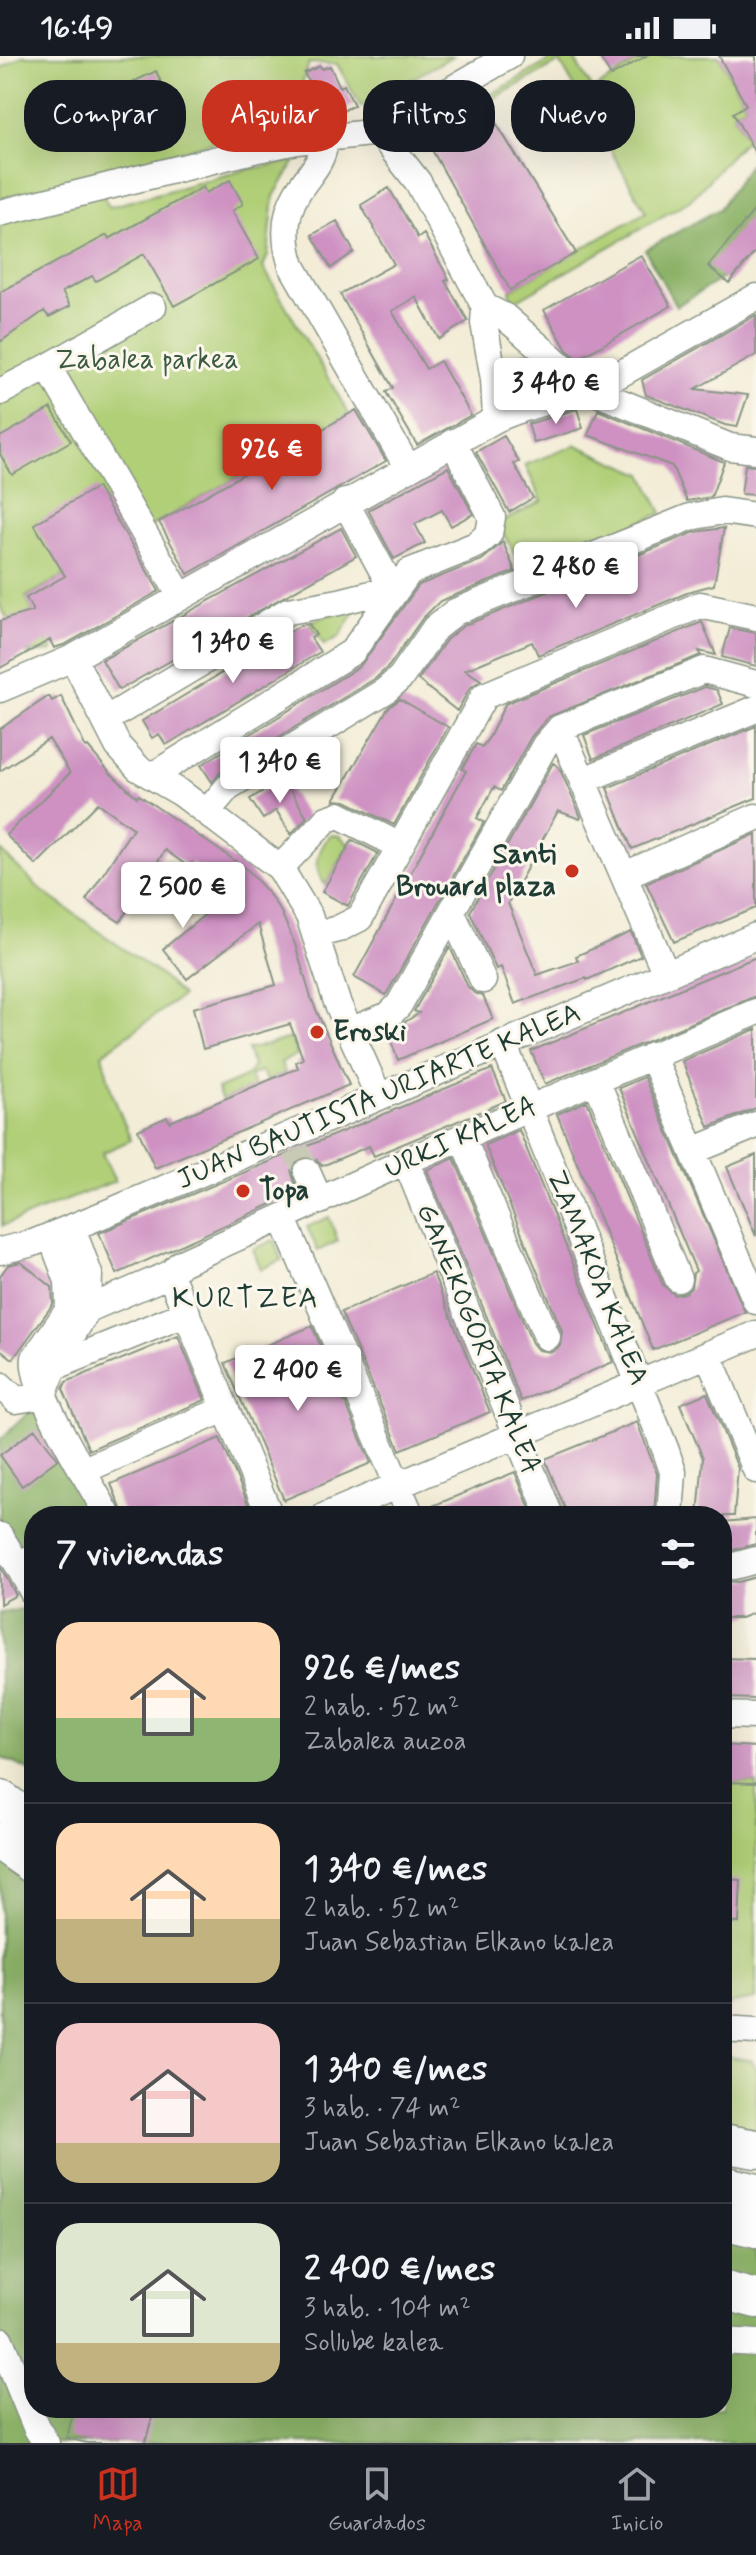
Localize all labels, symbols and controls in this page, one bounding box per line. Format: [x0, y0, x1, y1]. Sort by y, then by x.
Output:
text: 16:49 [40, 9, 113, 48]
chip: Comprar [24, 80, 186, 152]
chip: Alquilar [202, 80, 347, 152]
chip: Filtros [363, 80, 495, 152]
chip: Nuevo [511, 80, 635, 152]
park label: Zabalea parkea [55, 342, 239, 379]
pin: 3 440 € [482, 358, 630, 426]
text: 3 440 € [512, 367, 600, 401]
pin: 926 € [216, 424, 328, 492]
text: 926 € [241, 433, 303, 467]
pin: 2 480 € [502, 542, 650, 610]
text: 2 480 € [532, 551, 620, 585]
pin: 1 340 € [159, 617, 307, 685]
text: 1 340 € [191, 626, 275, 660]
pin: 1 340 € [206, 737, 354, 805]
text: 1 340 € [238, 746, 322, 780]
place label: Santi Brouard plaza [396, 837, 556, 906]
pin: 2 500 € [109, 862, 257, 930]
marker: Santi Brouard plaza [563, 862, 581, 880]
text: 2 500 € [139, 871, 227, 905]
street label: JUAN BAUTISTA URIARTE KALEA [171, 995, 587, 1199]
place label: Eroski [333, 1014, 406, 1051]
marker: Eroski [308, 1023, 326, 1041]
street label: URKI KALEA [379, 1088, 543, 1188]
street label: ZAMAKOA KALEA [537, 1165, 657, 1391]
place label: Topa [259, 1173, 309, 1210]
marker: Topa [234, 1182, 252, 1200]
street label: GANEKOGORTA KALEA [407, 1198, 549, 1480]
district label: KURTZEA [172, 1279, 320, 1318]
pin: 2 400 € [224, 1345, 372, 1413]
text: 2 400 € [253, 1354, 343, 1388]
text: 7 viviendas [56, 1532, 224, 1577]
icon: filters [656, 1532, 700, 1576]
text: 926 €/mes [304, 1646, 460, 1691]
icon: home [120, 1654, 216, 1750]
text: 2 hab. · 52 m² [304, 1691, 459, 1725]
text: Zabalea auzoa [304, 1725, 467, 1759]
text: 1 340 €/mes [304, 1847, 487, 1892]
icon: home [120, 1855, 216, 1951]
text: 2 hab. · 52 m² [304, 1892, 459, 1926]
text: Juan Sebastian Elkano kalea [304, 1926, 614, 1960]
text: 1 340 €/mes [304, 2047, 487, 2092]
icon: home [120, 2055, 216, 2151]
text: 3 hab. · 74 m² [304, 2092, 461, 2126]
text: Juan Sebastian Elkano kalea [304, 2126, 614, 2160]
text: 2 400 €/mes [304, 2247, 495, 2292]
icon: home [120, 2255, 216, 2351]
text: 3 hab. · 104 m² [304, 2292, 471, 2326]
text: Sollube kalea [304, 2326, 443, 2360]
tab: Mapa [93, 2462, 143, 2538]
tab: Guardados [328, 2462, 426, 2538]
tab: Inicio [611, 2462, 663, 2538]

